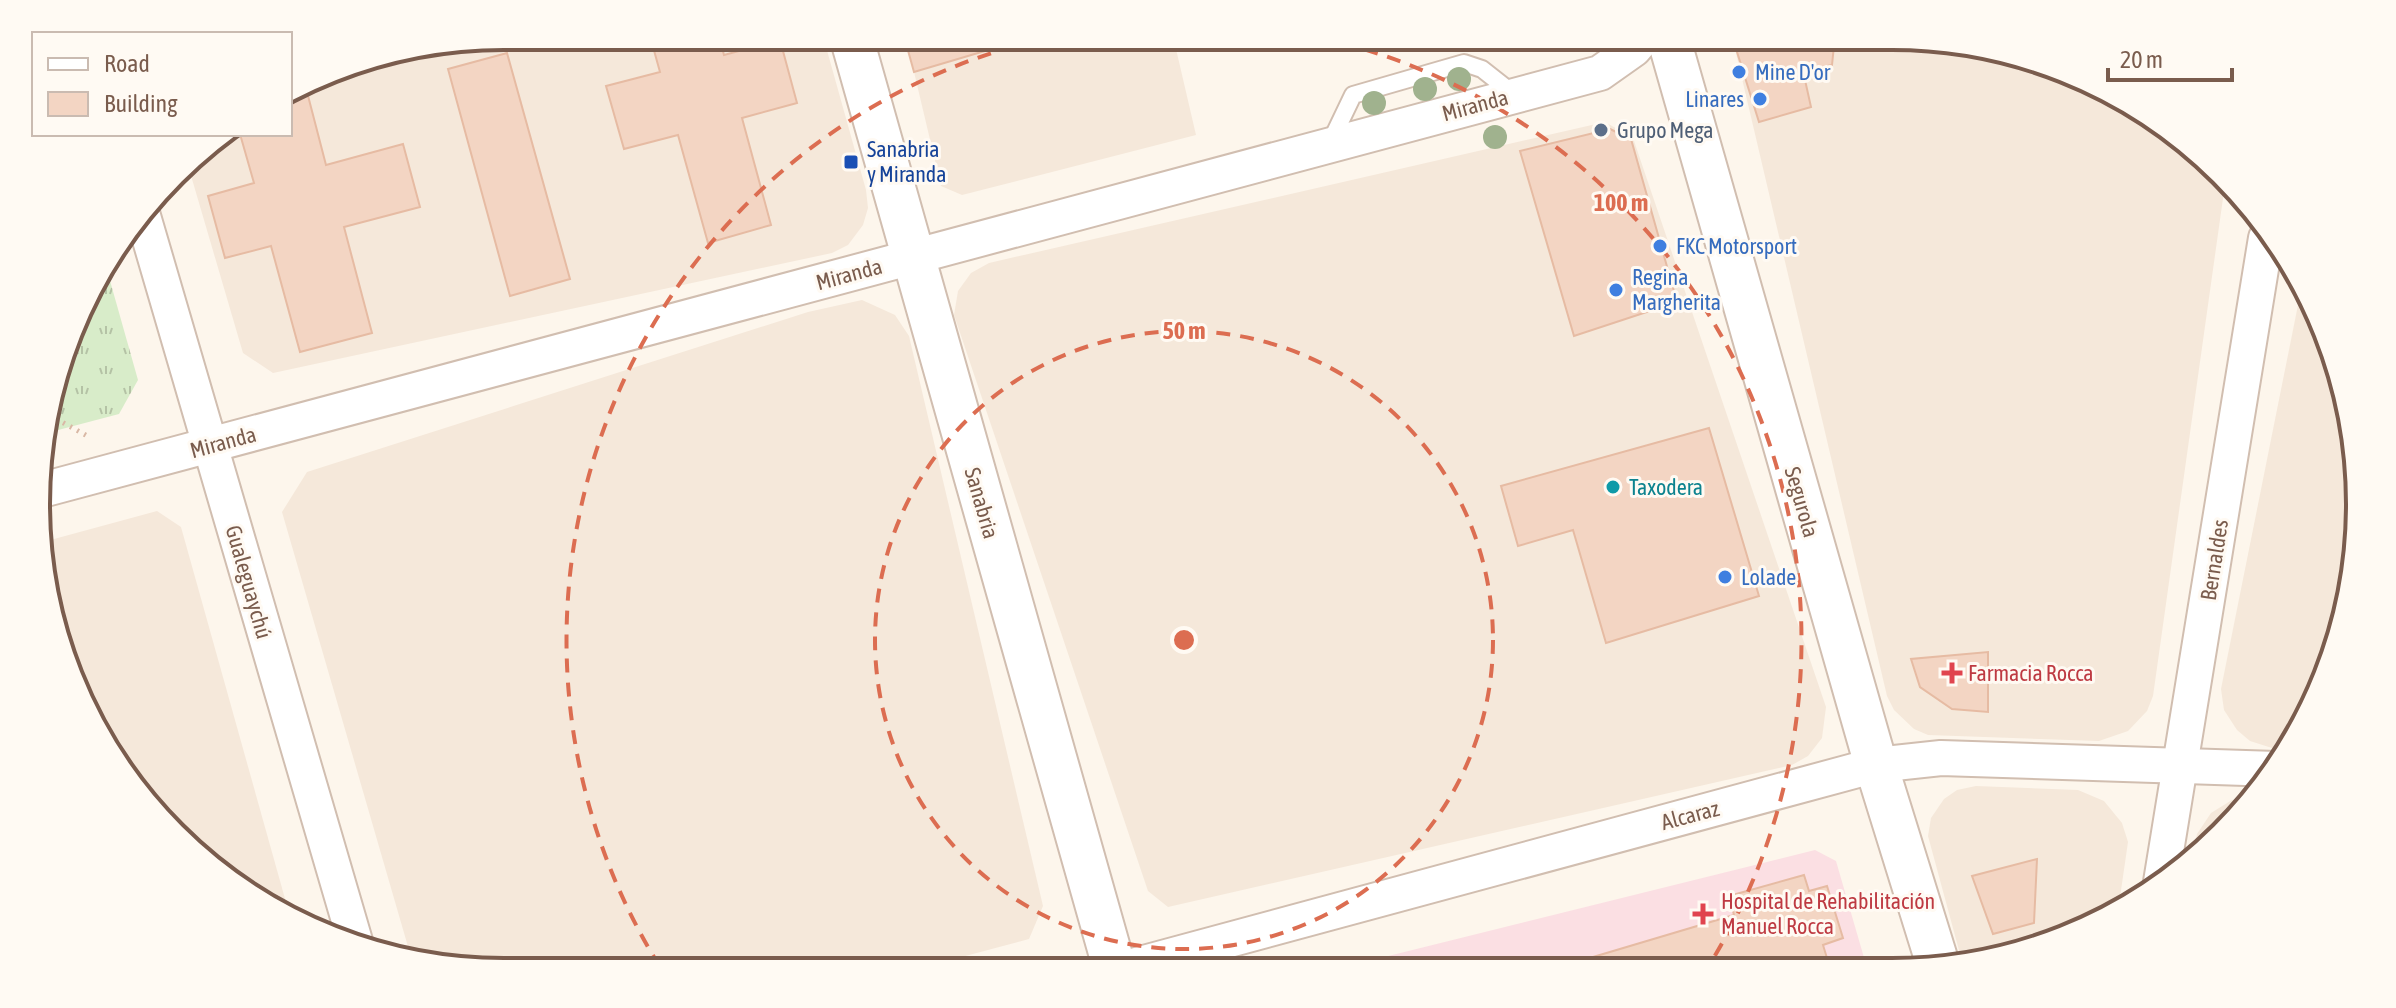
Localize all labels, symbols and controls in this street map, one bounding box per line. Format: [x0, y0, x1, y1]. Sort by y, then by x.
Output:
legend [32, 32, 292, 136]
scale bar [2108, 32, 2232, 82]
text: 20 m [2120, 46, 2163, 73]
text: Road [104, 50, 150, 77]
place label: Mine D'or [1755, 59, 1831, 85]
marker: Mine D'or [1730, 63, 1748, 81]
street label: Miranda [1439, 84, 1511, 126]
place label: Linares [1685, 86, 1744, 112]
text: Building [104, 90, 178, 117]
marker: Linares [1751, 90, 1769, 108]
place label: Grupo Mega [1617, 117, 1714, 143]
marker: Grupo Mega [1592, 121, 1610, 139]
place label: Sanabria y Miranda [867, 136, 947, 187]
marker: Sanabria y Miranda [842, 153, 860, 171]
text: 100 m [1594, 189, 1648, 216]
place label: FKC Motorsport [1676, 233, 1797, 259]
marker: FKC Motorsport [1651, 237, 1669, 255]
street label: Miranda [813, 253, 885, 295]
place label: Regina Margherita [1632, 264, 1721, 315]
marker: Regina Margherita [1607, 281, 1625, 299]
text: 50 m [1162, 317, 1206, 344]
street label: Miranda [187, 421, 259, 463]
street label: Segurola [1780, 464, 1824, 540]
street label: Sanabria [959, 465, 1005, 541]
place label: Taxodera [1629, 474, 1703, 500]
marker: Taxodera [1604, 478, 1622, 496]
street label: Bernaldes [2195, 517, 2233, 602]
street label: Gualeguaychú [220, 522, 278, 642]
place label: Lolade [1741, 564, 1796, 590]
marker: Lolade [1716, 568, 1734, 586]
centre of rings [1170, 626, 1198, 654]
place label: Farmacia Rocca [1968, 660, 2094, 686]
marker: Farmacia Rocca [1943, 664, 1961, 682]
street label: Alcaraz [1658, 795, 1722, 835]
place label: Hospital de Rehabilitación Manuel Rocca [1721, 888, 1935, 939]
marker: Hospital de Rehabilitación Manuel Rocca [1692, 903, 1714, 925]

